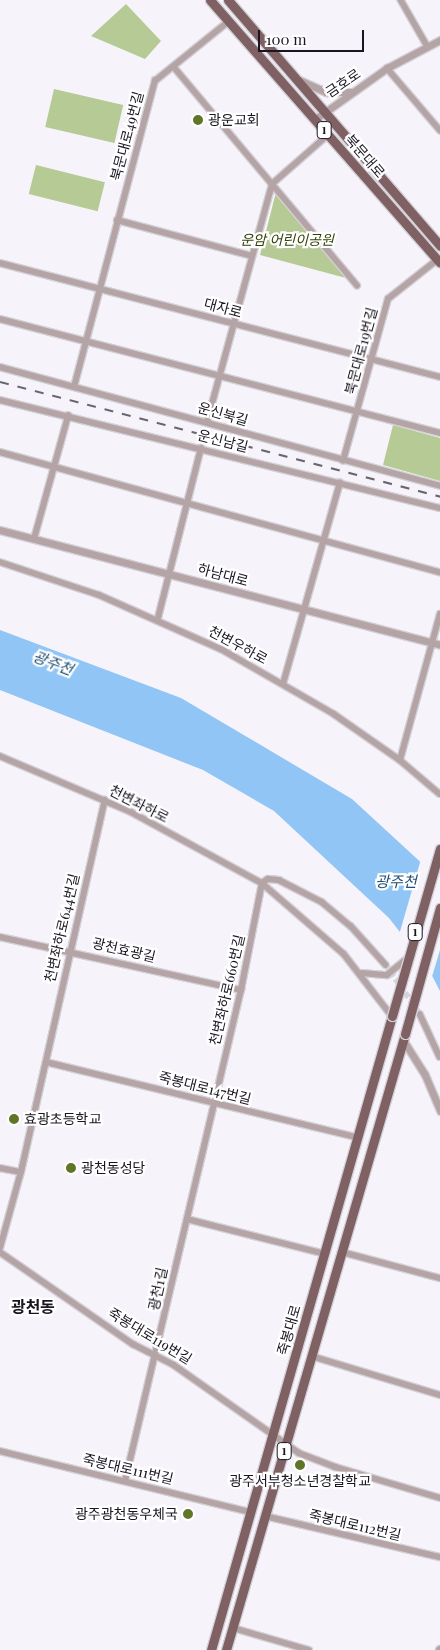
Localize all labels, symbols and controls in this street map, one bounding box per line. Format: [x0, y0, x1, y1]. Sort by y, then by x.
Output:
scale bar [260, 20, 366, 52]
text: 100 m [266, 29, 307, 49]
street label: 금호로 [322, 65, 364, 101]
street label: 북문대로49번길 [107, 90, 147, 182]
place label: 광운교회 [208, 112, 260, 128]
marker: 광운교회 [192, 114, 204, 126]
road number: 1 [316, 120, 332, 140]
street label: 북문대로 [342, 131, 388, 181]
park label: 운암 어린이공원 [240, 232, 334, 248]
street label: 대자로 [202, 295, 244, 321]
street label: 북문대로19번길 [341, 306, 381, 396]
street label: 운신북길 [196, 399, 250, 429]
street label: 운신남길 [196, 427, 250, 455]
street label: 하남대로 [196, 560, 250, 590]
street label: 천변우하로 [206, 622, 270, 668]
water label: 광주천 [30, 647, 76, 679]
street label: 천변좌하로 [106, 782, 172, 826]
street label: 천변좌하로644번길 [41, 872, 83, 984]
water label: 광주천 [375, 873, 417, 891]
road number: 1 [408, 922, 422, 942]
street label: 천변좌하로660번길 [206, 933, 248, 1047]
street label: 광천효광길 [91, 935, 157, 965]
street label: 죽봉대로147번길 [157, 1068, 253, 1108]
place label: 효광초등학교 [24, 1111, 101, 1127]
marker: 효광초등학교 [8, 1113, 20, 1125]
place label: 광천동성당 [81, 1160, 145, 1176]
marker: 광천동성당 [65, 1162, 77, 1174]
street label: 광천1길 [145, 1266, 171, 1312]
district label: 광천동 [11, 1297, 55, 1317]
street label: 죽봉대로 [274, 1303, 304, 1357]
street label: 죽봉대로119번길 [105, 1304, 195, 1368]
road number: 1 [276, 1442, 292, 1460]
street label: 죽봉대로111번길 [81, 1450, 175, 1488]
marker: 광주서부청소년경찰학교 [294, 1459, 306, 1471]
place label: 광주서부청소년경찰학교 [229, 1473, 371, 1489]
place label: 광주광천동우체국 [75, 1506, 178, 1522]
street label: 죽봉대로112번길 [307, 1506, 403, 1544]
marker: 광주광천동우체국 [182, 1508, 194, 1520]

